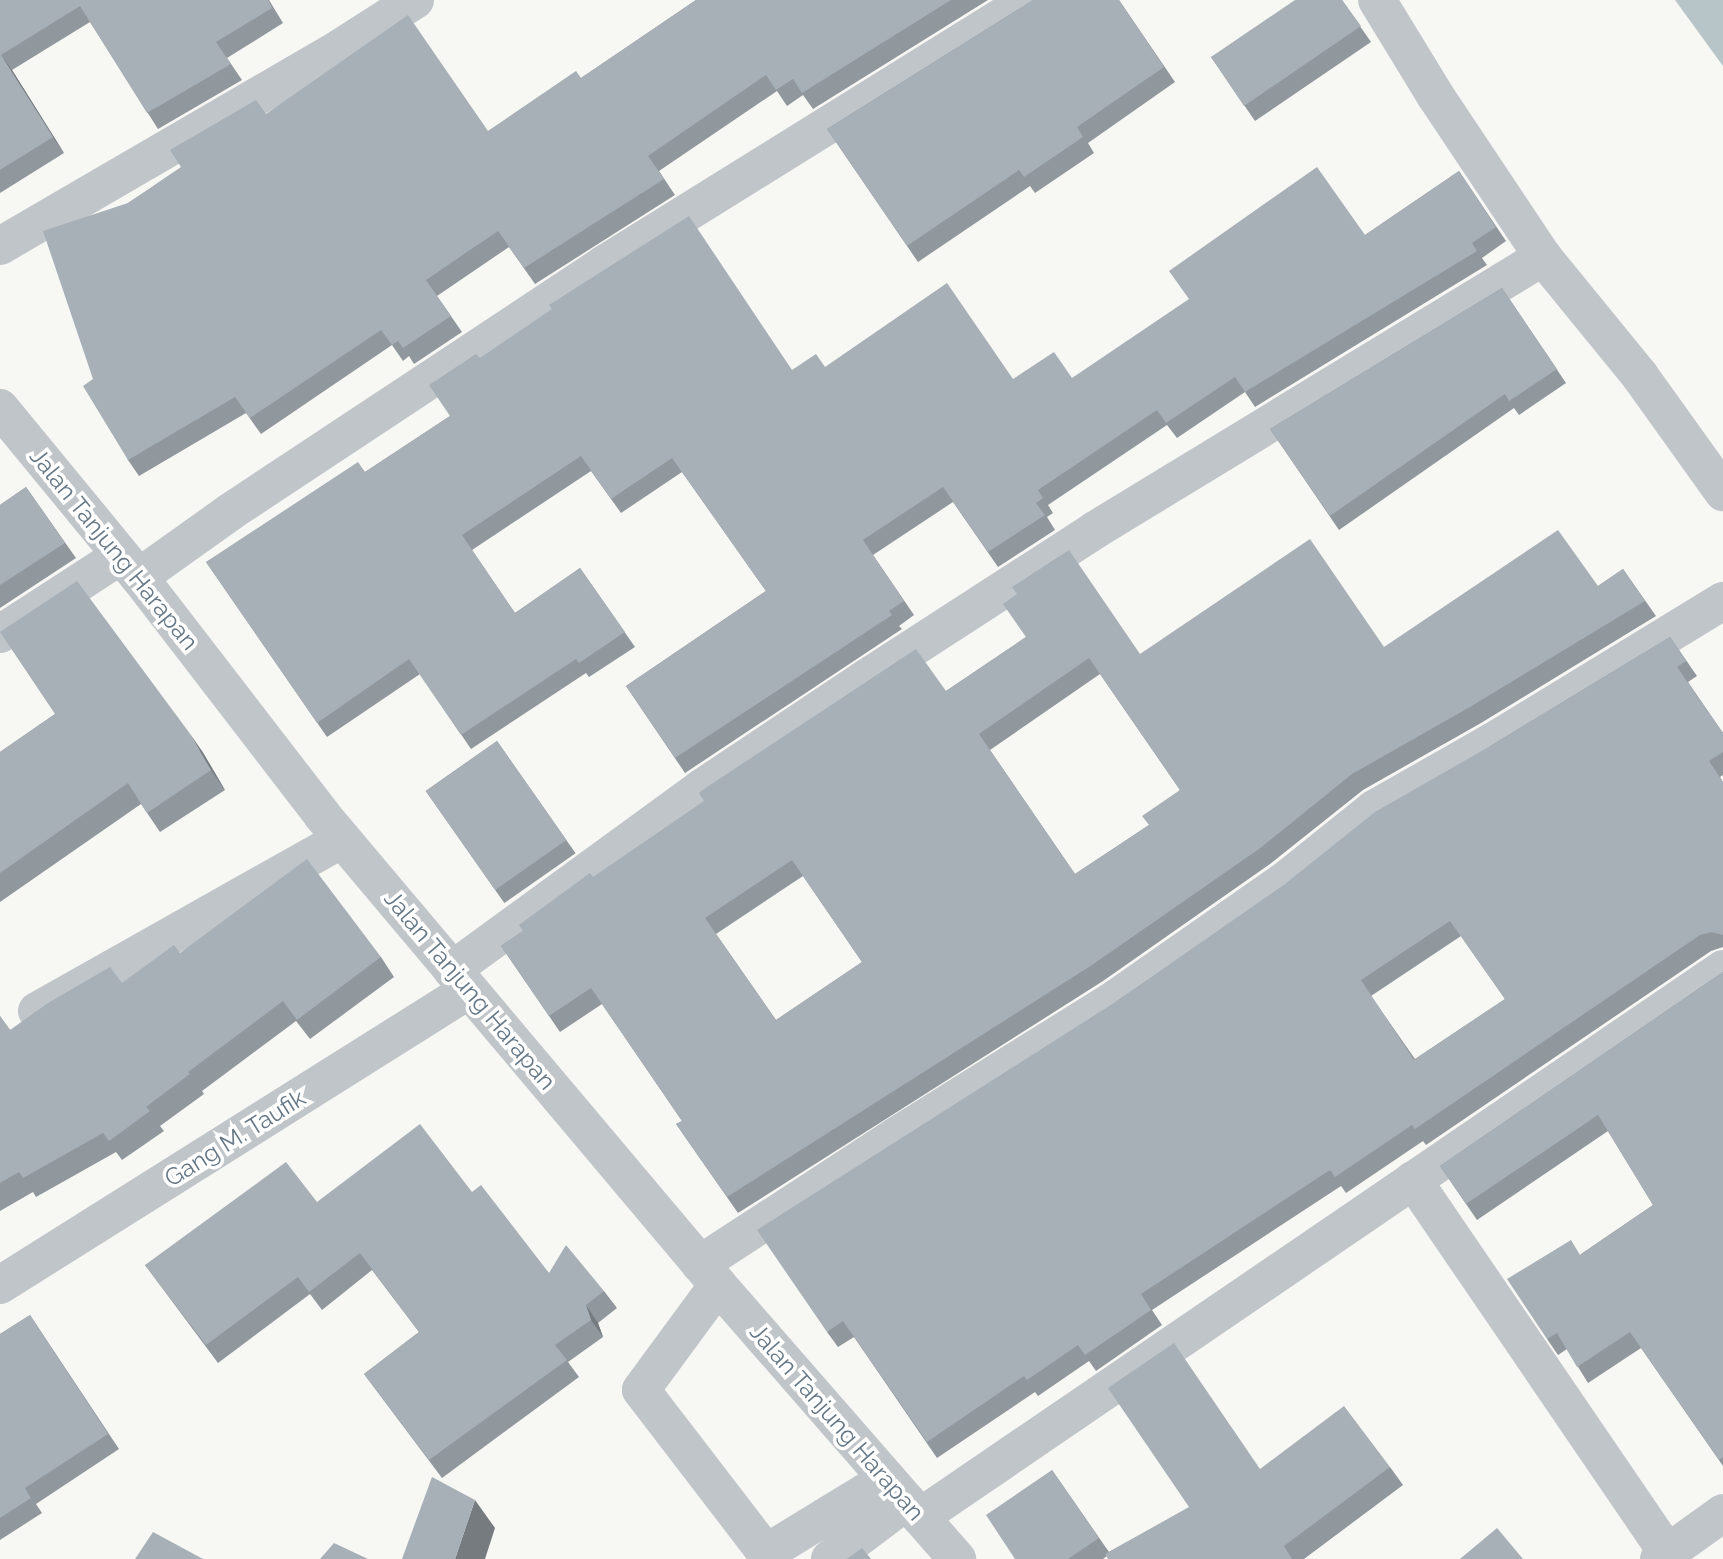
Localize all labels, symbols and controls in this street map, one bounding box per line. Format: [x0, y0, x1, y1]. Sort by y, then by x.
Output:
street label: Jalan Tanjung Harapan [24, 442, 204, 656]
street label: Jalan Tanjung Harapan [378, 884, 562, 1096]
street label: Gang M. Taufik [159, 1083, 311, 1193]
street label: Jalan Tanjung Harapan [743, 1317, 931, 1527]

